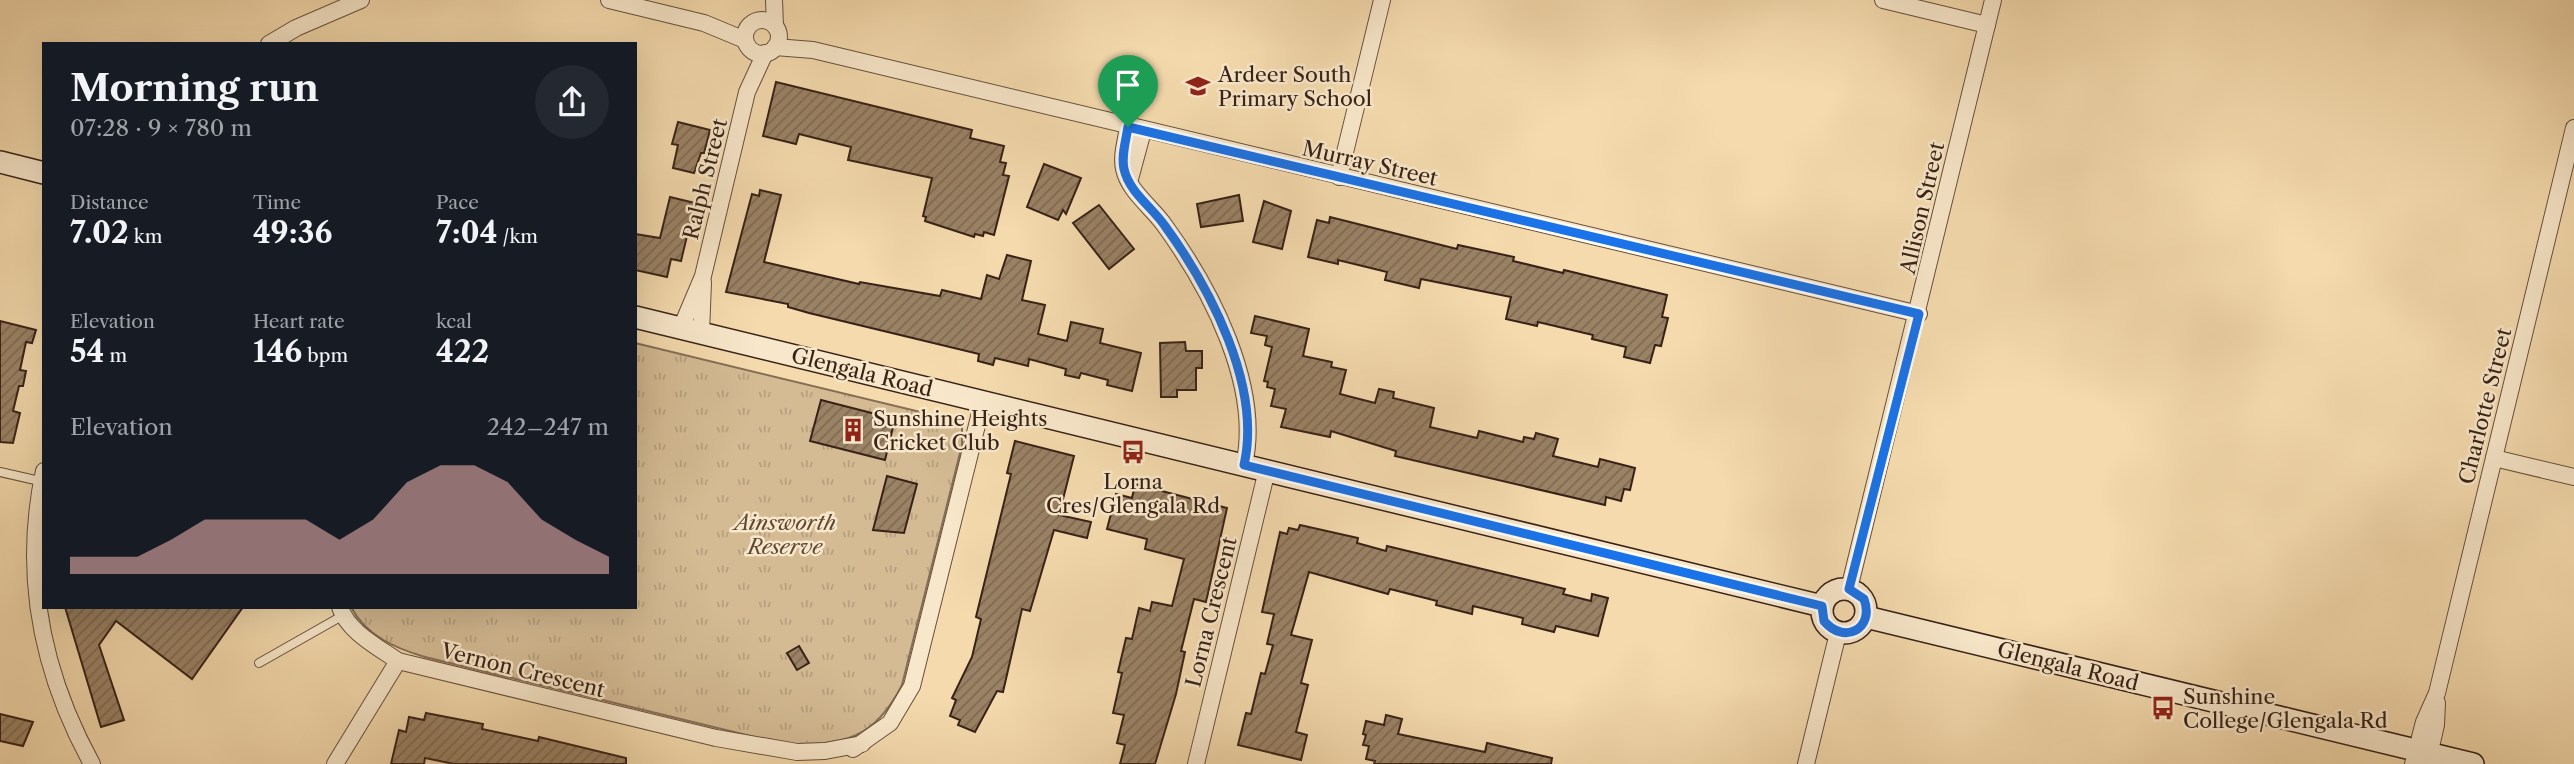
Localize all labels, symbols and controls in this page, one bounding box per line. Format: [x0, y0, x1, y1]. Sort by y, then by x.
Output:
pin [1098, 55, 1158, 127]
place label: Ardeer South Primary School [1217, 62, 1372, 111]
text: Morning run [70, 64, 319, 111]
button: share [535, 65, 609, 139]
icon: arrive [1109, 66, 1147, 104]
school or university icon: Ardeer South Primary School [1184, 72, 1212, 100]
text: 07:28 · 9 × 780 m [70, 114, 252, 142]
street label: Ralph Street [678, 115, 732, 242]
street label: Murray Street [1300, 135, 1441, 191]
street label: Allison Street [1894, 139, 1949, 277]
text: Distance [70, 191, 149, 214]
text: Time [253, 191, 301, 214]
text: Pace [436, 191, 479, 214]
text: 7.02 [70, 214, 129, 251]
text: 49:36 [253, 214, 332, 251]
text: 7:04 [436, 214, 497, 251]
text: km [129, 225, 163, 248]
text: /km [497, 225, 538, 248]
text: Elevation [70, 310, 155, 333]
text: Heart rate [253, 310, 345, 333]
text: kcal [436, 310, 472, 333]
street label: Charlotte Street [2454, 325, 2517, 487]
text: 54 [70, 333, 104, 370]
text: 146 [253, 333, 302, 370]
text: 422 [436, 333, 489, 370]
street label: Glengala Road [789, 342, 935, 402]
text: m [104, 344, 127, 367]
text: bpm [302, 344, 348, 367]
place label: Sunshine Heights Cricket Club [873, 406, 1047, 455]
text: Elevation [70, 413, 173, 441]
text: 242–247 m [487, 413, 609, 441]
building icon: Sunshine Heights Cricket Club [839, 416, 867, 444]
bus stop icon: Lorna Cres/Glengala Rd [1119, 438, 1147, 466]
place label: Lorna Cres/Glengala Rd [1046, 469, 1220, 518]
park label: Ainsworth Reserve [731, 510, 836, 559]
street label: Lorna Crescent [1180, 534, 1242, 690]
street label: Glengala Road [1995, 636, 2141, 696]
street label: Vernon Crescent [438, 637, 608, 703]
place label: Sunshine College/Glengala Rd [2183, 684, 2388, 733]
bus stop icon: Sunshine College/Glengala Rd [2149, 694, 2177, 722]

